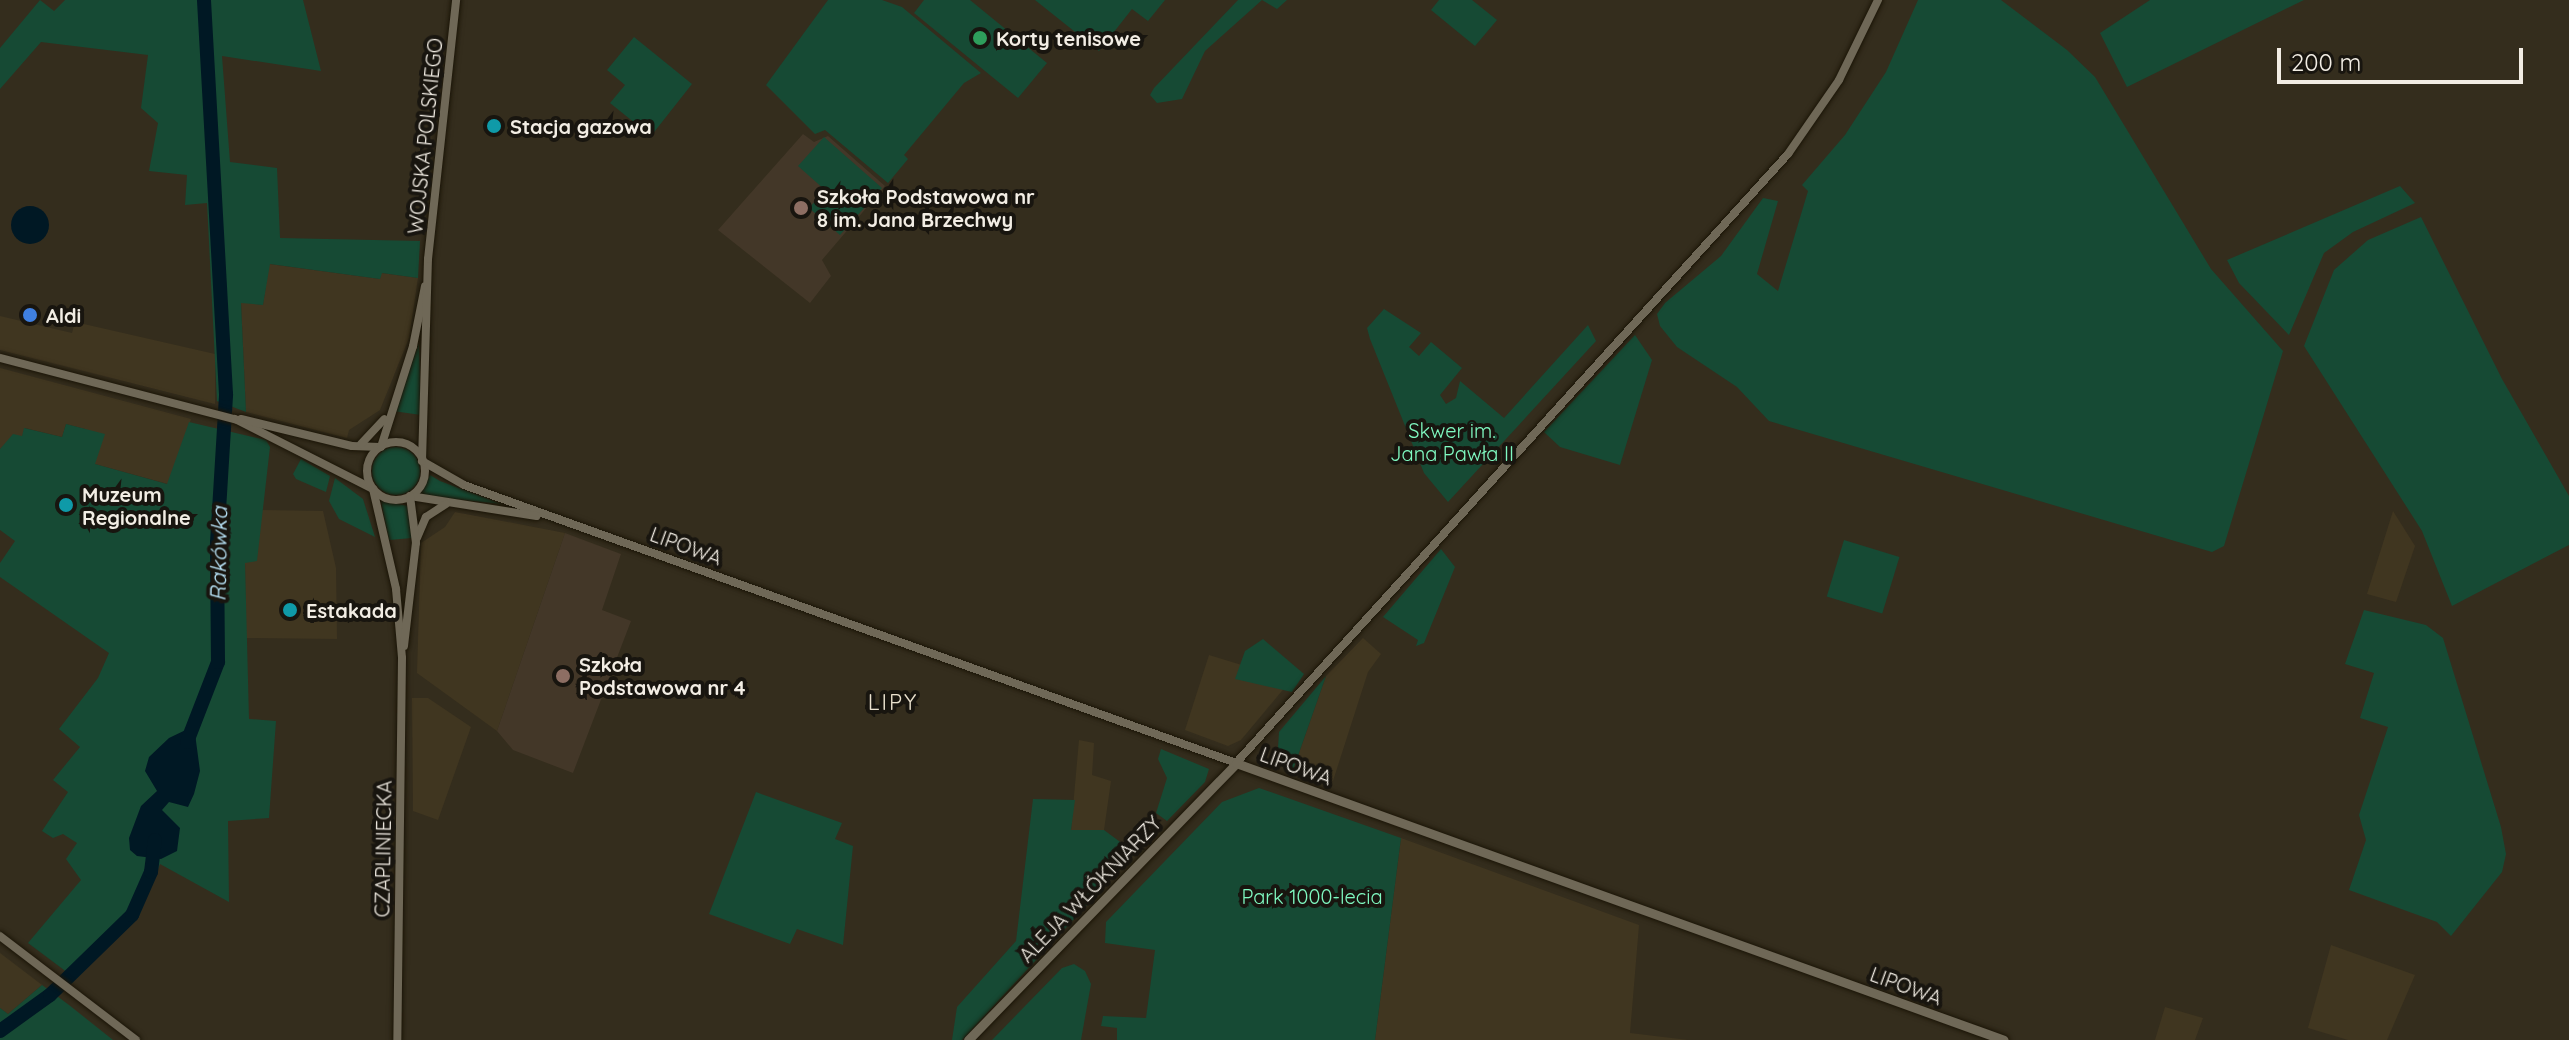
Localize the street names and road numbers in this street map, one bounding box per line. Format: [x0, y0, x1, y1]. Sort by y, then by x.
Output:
street label: WOJSKA POLSKIEGO [403, 37, 447, 235]
street label: LIPOWA [647, 522, 725, 570]
street label: LIPOWA [1257, 742, 1335, 790]
street label: CZAPLINIECKA [370, 780, 396, 918]
street label: ALEJA WŁÓKNIARZY [1014, 811, 1166, 967]
street label: LIPOWA [1867, 962, 1945, 1010]

